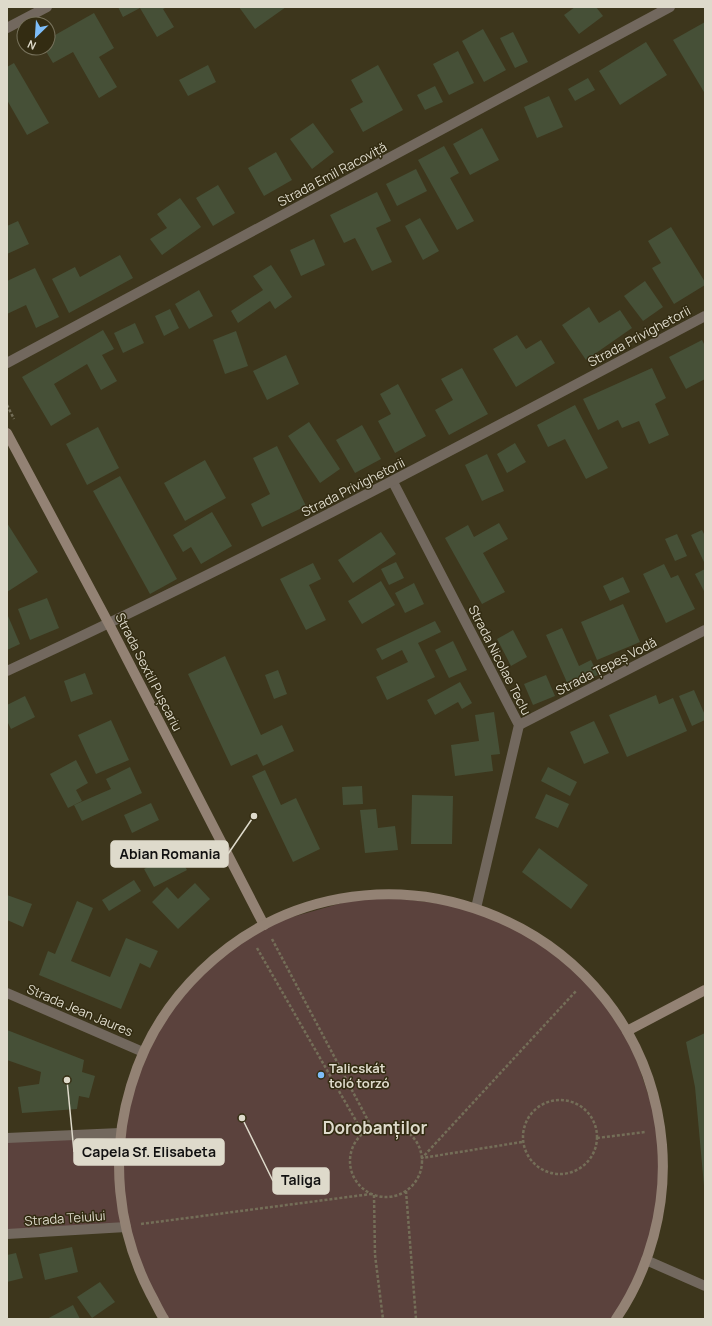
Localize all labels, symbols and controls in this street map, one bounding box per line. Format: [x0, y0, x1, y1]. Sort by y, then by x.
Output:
north arrow [16, 16, 56, 56]
text: N [25, 37, 38, 54]
street label: Strada Emil Racoviță [274, 138, 390, 210]
street label: Strada Privighetorii [584, 301, 694, 371]
street label: Strada Privighetorii [298, 453, 408, 521]
street label: Strada Nicolae Teclu [464, 602, 536, 718]
street label: Strada Sextil Pușcariu [111, 610, 187, 734]
street label: Strada Țepeș Vodă [552, 633, 660, 699]
callout: Abian Romania [111, 841, 228, 867]
text: Abian Romania [120, 844, 220, 863]
street label: Strada Jean Jaures [24, 980, 136, 1041]
place label: Talicskát toló torzó [329, 1059, 390, 1092]
marker: Talicskát toló torzó [316, 1070, 326, 1080]
district label: Dorobanților [323, 1116, 428, 1140]
callout: Capela Sf. Elisabeta [74, 1139, 224, 1165]
text: Capela Sf. Elisabeta [82, 1142, 216, 1161]
callout: Taliga [273, 1168, 329, 1194]
text: Taliga [281, 1170, 321, 1189]
street label: Strada Teiului [24, 1206, 106, 1230]

